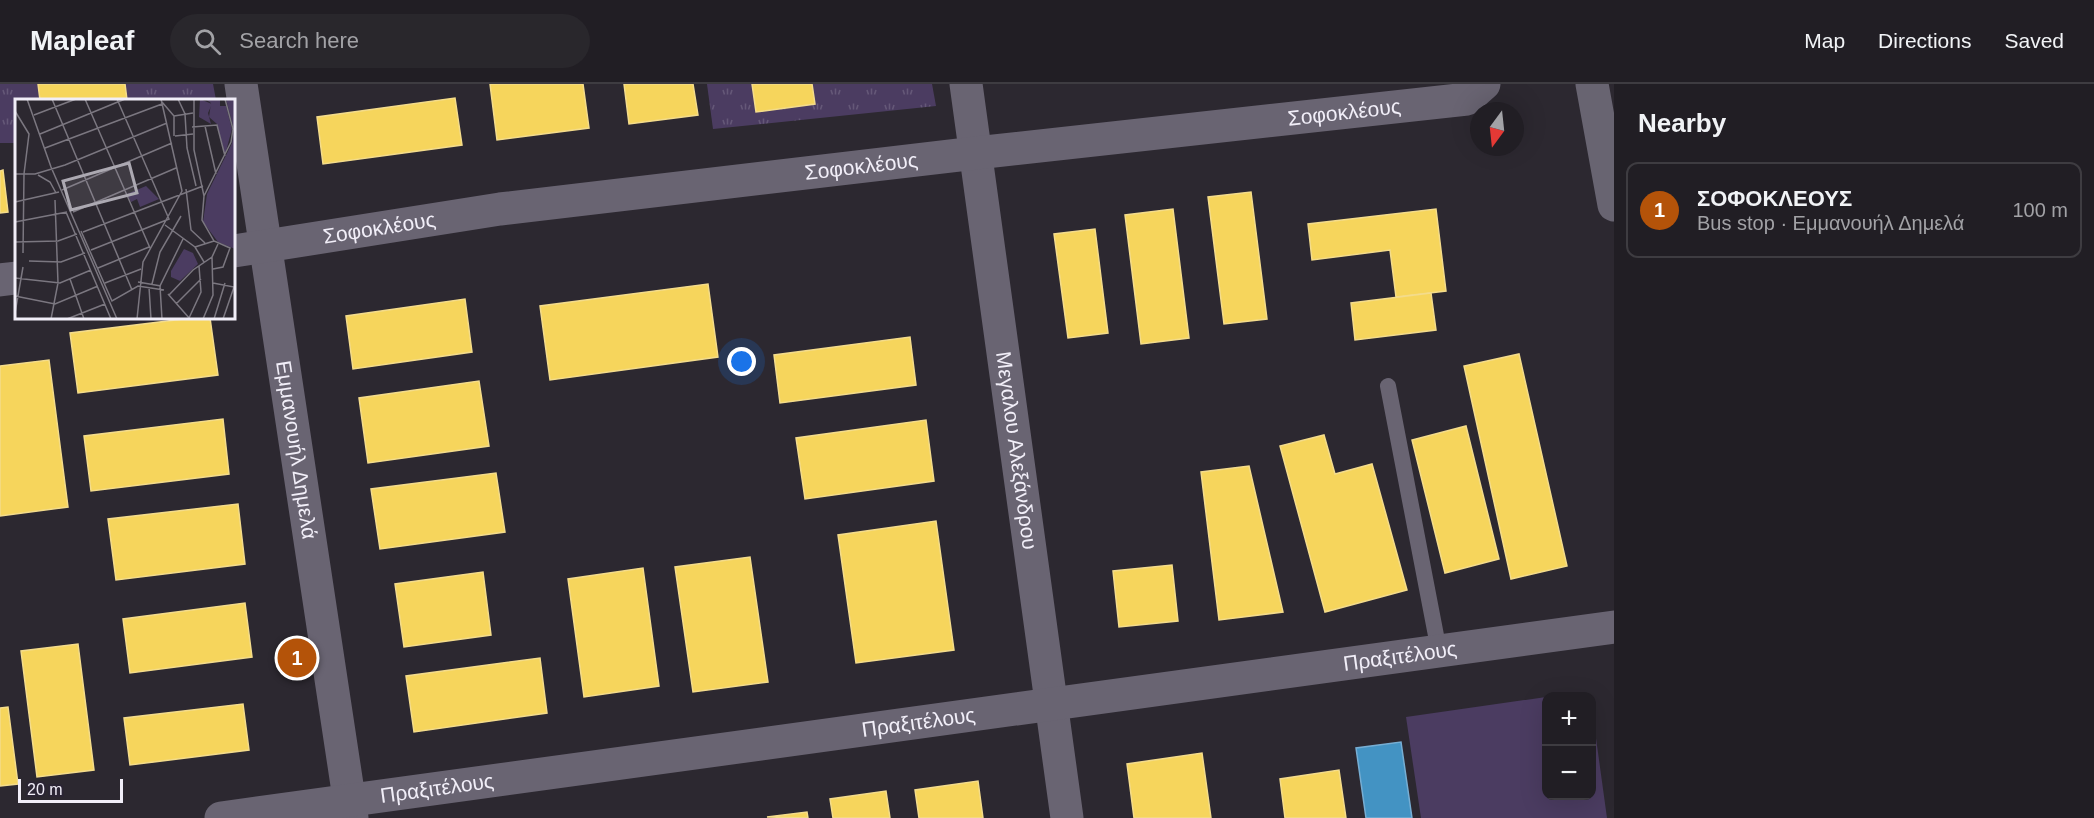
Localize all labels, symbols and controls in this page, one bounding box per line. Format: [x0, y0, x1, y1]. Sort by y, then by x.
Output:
search box [170, 14, 590, 68]
text: Mapleaf [30, 25, 134, 56]
icon: search [191, 25, 224, 58]
text: Search here [239, 28, 359, 53]
text: Map [1804, 29, 1845, 52]
text: Directions [1878, 29, 1971, 52]
text: Saved [2004, 29, 2064, 52]
street label: Σοφοκλέους [1286, 94, 1402, 130]
inset map [15, 99, 236, 320]
north arrow [1470, 102, 1524, 156]
text: Nearby [1638, 108, 1726, 138]
street label: Σοφοκλέους [803, 148, 919, 184]
text: ΣΟΦΟΚΛΕΟΥΣ [1697, 186, 1852, 211]
text: 1 [1654, 199, 1665, 221]
text: 100 m [2012, 199, 2068, 221]
street label: Σοφοκλέους [321, 207, 437, 248]
text: Bus stop · Εμμανουήλ Δημελά [1697, 212, 1964, 234]
your location [727, 347, 756, 376]
street label: Μεγαλου Αλεξάνδρου [992, 350, 1042, 551]
street label: Εμμανουήλ Δημελά [272, 359, 322, 541]
pin: 1 [278, 636, 316, 680]
street label: Πραξιτέλους [1342, 637, 1458, 675]
map controls [1542, 692, 1596, 800]
button: + [1542, 692, 1596, 746]
street label: Πραξιτέλους [860, 703, 977, 741]
button: − [1542, 746, 1596, 800]
street label: Πραξιτέλους [379, 769, 495, 807]
scale bar [18, 776, 123, 804]
text: 20 m [27, 781, 63, 798]

